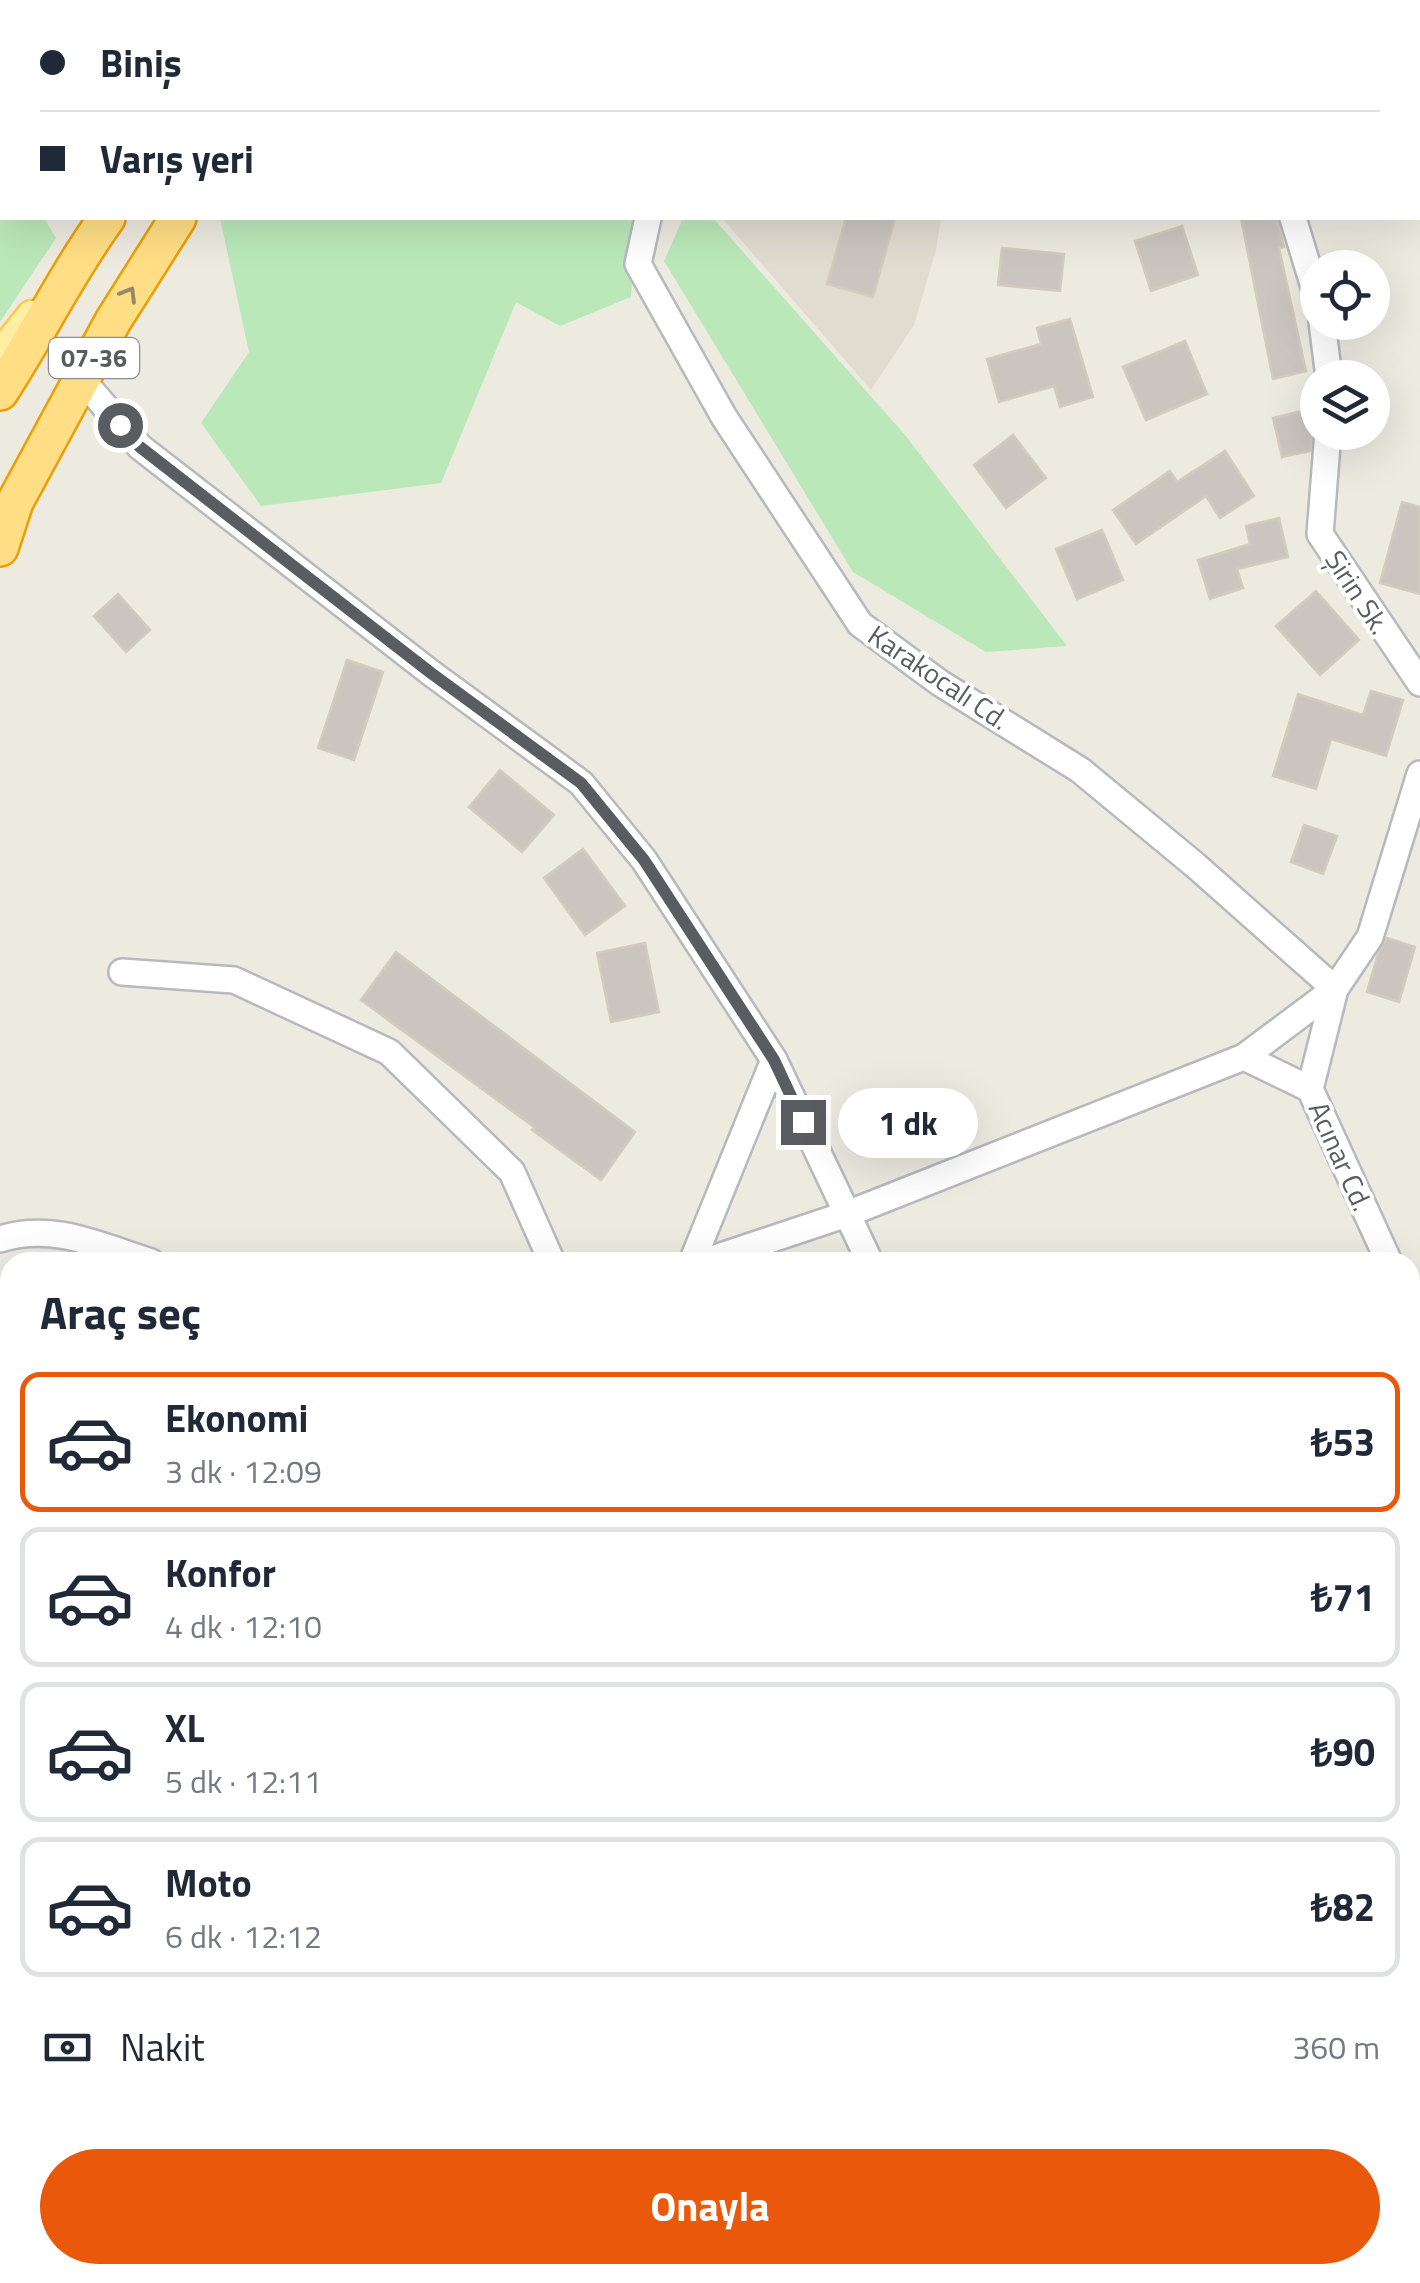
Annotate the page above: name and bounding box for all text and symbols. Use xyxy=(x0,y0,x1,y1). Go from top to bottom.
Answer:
text: Biniş xyxy=(100,34,182,92)
text: Varış yeri xyxy=(100,130,254,188)
map controls xyxy=(1300,250,1390,450)
button: locate xyxy=(1300,250,1390,340)
one-way arrow xyxy=(117,286,136,304)
road number: 07-36 xyxy=(49,338,139,378)
button: layers xyxy=(1300,360,1390,450)
route start xyxy=(98,403,143,448)
street label: Şirin Sk. xyxy=(1315,541,1401,643)
street label: Karakocalı Cd. xyxy=(860,614,1018,740)
callout: 1 dk xyxy=(838,1087,978,1157)
street label: Acınar Cd. xyxy=(1298,1094,1384,1218)
text: 1 dk xyxy=(878,1099,938,1147)
route end xyxy=(781,1100,826,1145)
text: Araç seç xyxy=(40,1278,201,1346)
text: Ekonomi xyxy=(165,1389,308,1447)
icon: car xyxy=(45,1397,135,1487)
text: ₺53 xyxy=(1311,1413,1375,1471)
text: 3 dk · 12:09 xyxy=(165,1447,322,1495)
text: Konfor xyxy=(165,1544,276,1602)
icon: car xyxy=(45,1552,135,1642)
text: ₺71 xyxy=(1311,1568,1375,1626)
text: 4 dk · 12:10 xyxy=(165,1602,322,1650)
text: XL xyxy=(165,1699,205,1757)
icon: car xyxy=(45,1707,135,1797)
text: ₺90 xyxy=(1311,1723,1375,1781)
text: 5 dk · 12:11 xyxy=(165,1757,322,1805)
text: Moto xyxy=(165,1854,252,1912)
icon: car xyxy=(45,1862,135,1952)
text: ₺82 xyxy=(1311,1878,1375,1936)
text: 6 dk · 12:12 xyxy=(165,1912,322,1960)
text: Nakit xyxy=(120,2018,205,2076)
icon: cash xyxy=(40,2020,95,2075)
text: 360 m xyxy=(1292,2023,1380,2071)
button: Onayla xyxy=(40,2149,1380,2264)

